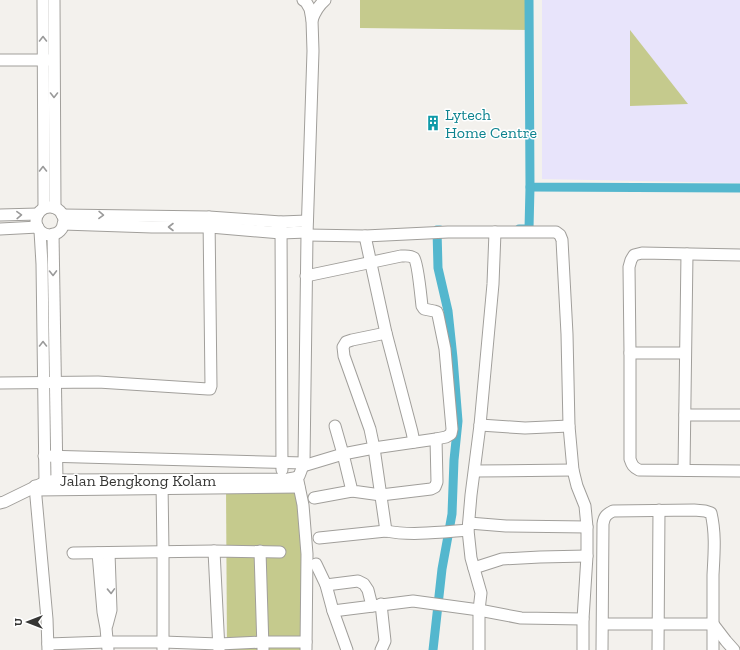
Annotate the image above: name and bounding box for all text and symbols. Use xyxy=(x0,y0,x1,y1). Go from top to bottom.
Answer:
one-way arrow xyxy=(39,36,47,42)
one-way arrow xyxy=(50,92,58,98)
place label: Lytech Home Centre xyxy=(445,105,537,142)
building icon: Lytech Home Centre xyxy=(424,114,442,132)
one-way arrow xyxy=(39,166,47,172)
one-way arrow xyxy=(16,210,22,219)
one-way arrow xyxy=(98,211,104,220)
one-way arrow xyxy=(168,223,174,231)
one-way arrow xyxy=(49,270,57,276)
one-way arrow xyxy=(39,341,47,347)
street label: Jalan Bengkong Kolam xyxy=(60,471,216,490)
one-way arrow xyxy=(107,588,115,594)
north arrow xyxy=(8,602,48,642)
text: U xyxy=(12,618,25,626)

